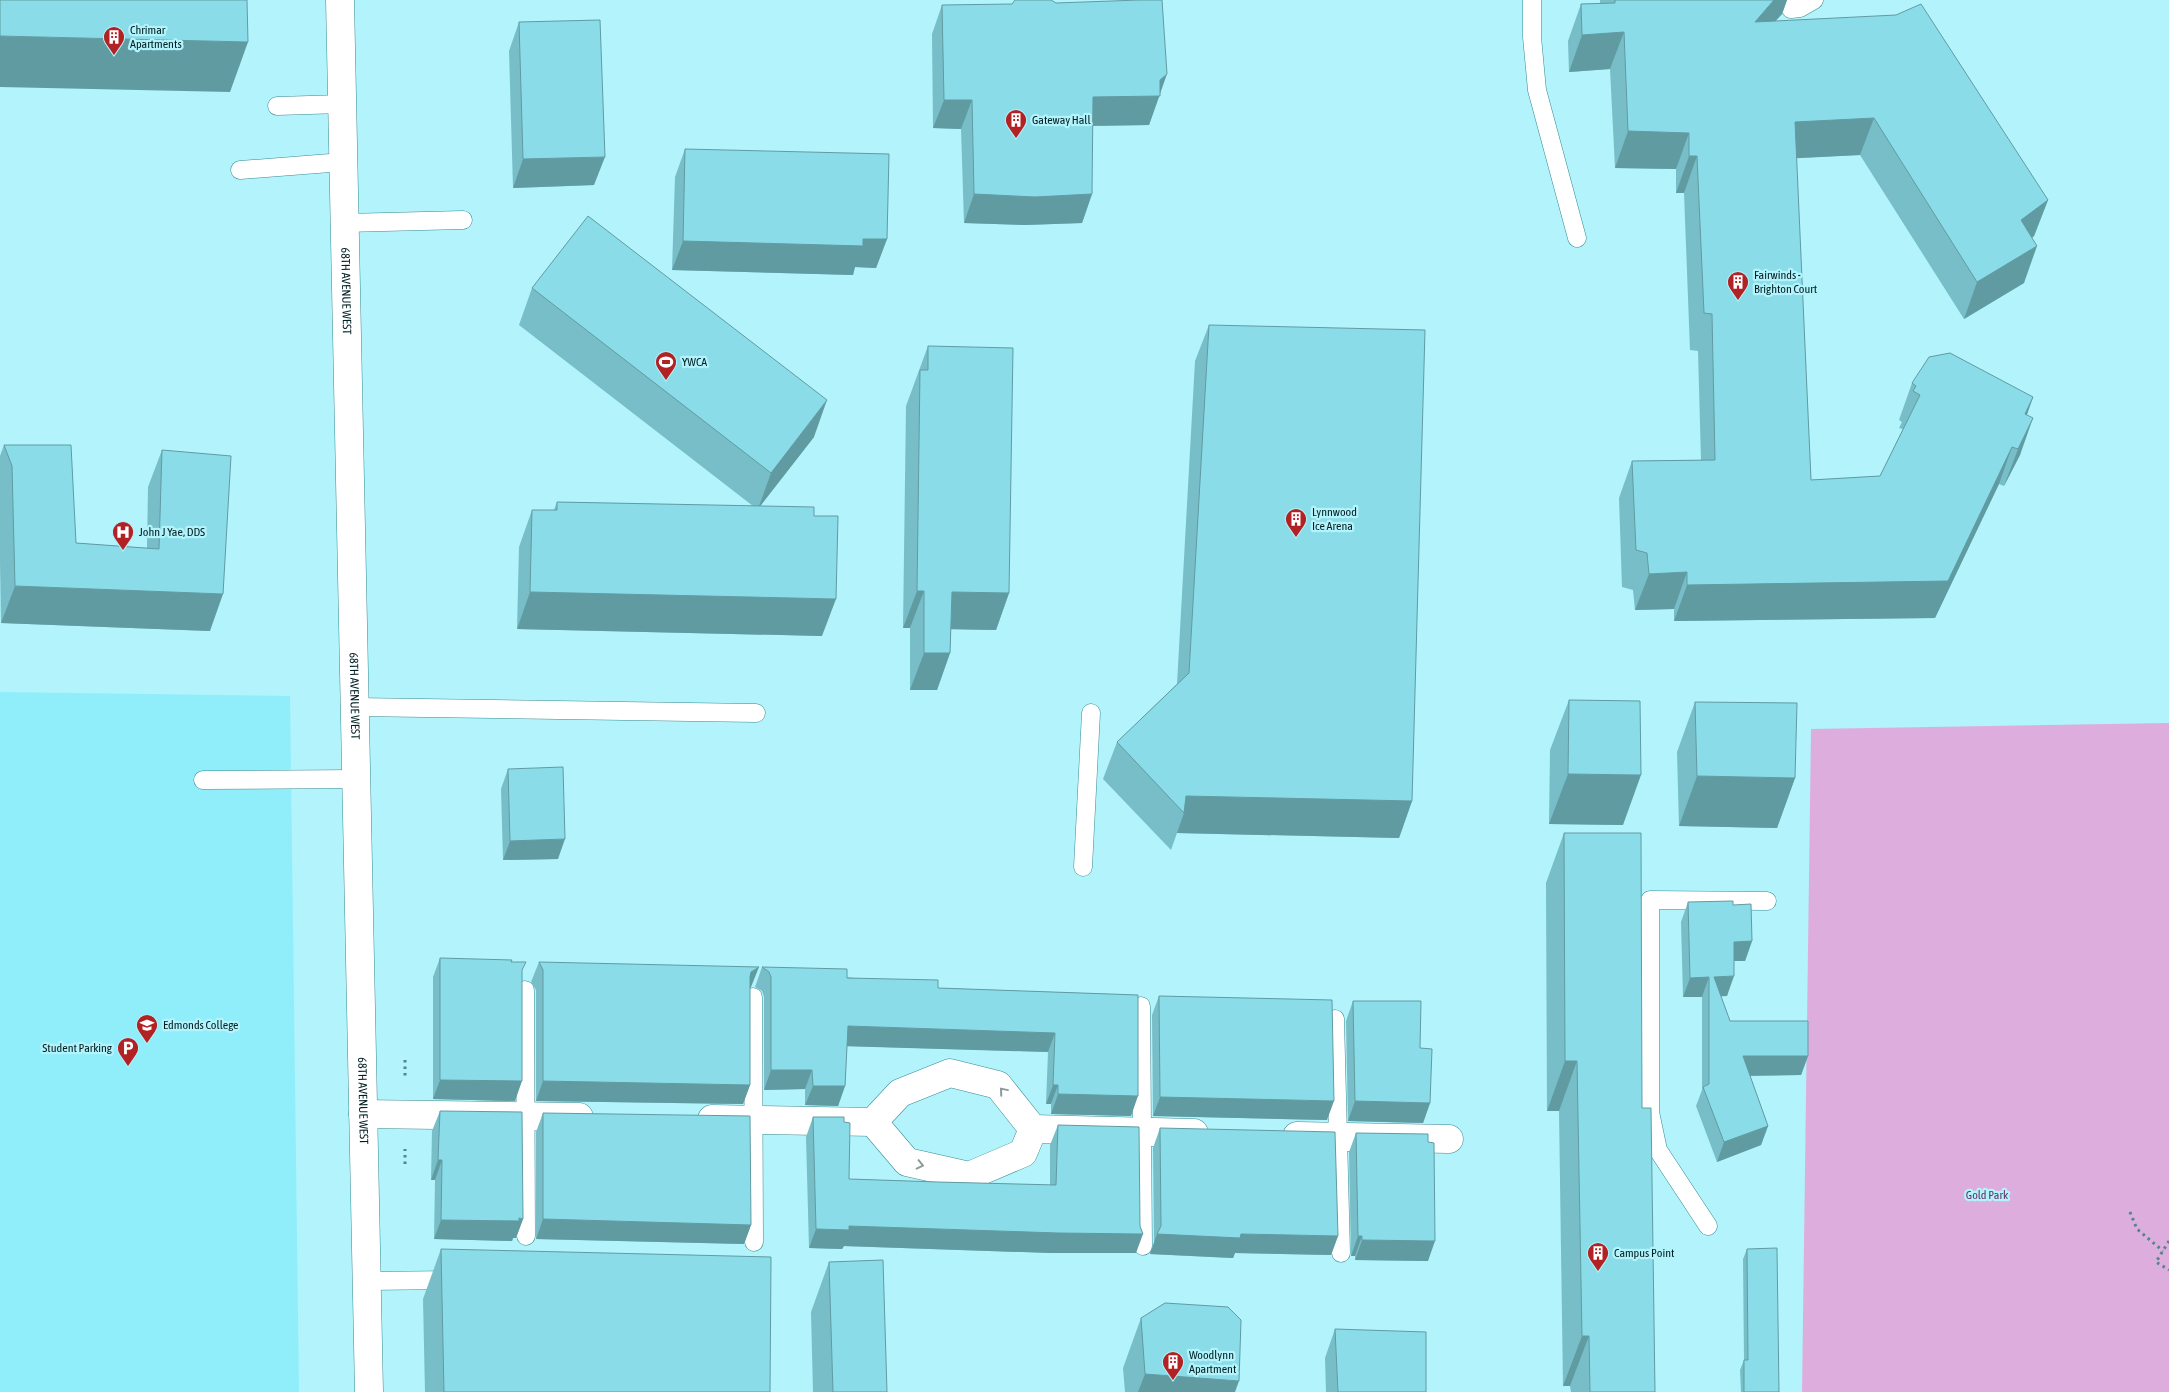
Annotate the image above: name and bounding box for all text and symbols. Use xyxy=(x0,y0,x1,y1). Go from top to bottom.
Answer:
place label: Chrimar Apartments xyxy=(130,23,182,51)
building icon: Chrimar Apartments xyxy=(102,25,126,56)
building icon: Gateway Hall xyxy=(1004,108,1028,139)
place label: Gateway Hall xyxy=(1032,113,1092,127)
street label: 68TH AVENUE WEST xyxy=(338,247,354,335)
place label: Fairwinds - Brighton Court xyxy=(1754,268,1818,296)
building icon: Fairwinds - Brighton Court xyxy=(1726,270,1750,301)
sports icon: YWCA xyxy=(654,350,678,381)
place label: YWCA xyxy=(682,355,707,369)
place label: Lynnwood Ice Arena xyxy=(1312,505,1357,533)
building icon: Lynnwood Ice Arena xyxy=(1284,507,1308,538)
hospital icon: John J Yae, DDS xyxy=(111,520,135,551)
place label: John J Yae, DDS xyxy=(139,525,205,539)
street label: 68TH AVENUE WEST xyxy=(347,652,362,740)
school or university icon: Edmonds College xyxy=(135,1013,159,1044)
place label: Edmonds College xyxy=(163,1018,239,1032)
parking icon: Student Parking xyxy=(116,1036,140,1067)
place label: Student Parking xyxy=(42,1041,113,1055)
street label: 68TH AVENUE WEST xyxy=(355,1057,371,1145)
one-way arrow xyxy=(1000,1088,1009,1097)
one-way arrow xyxy=(915,1159,924,1170)
park label: Gold Park xyxy=(1966,1188,2009,1202)
building icon: Campus Point xyxy=(1586,1241,1610,1272)
place label: Campus Point xyxy=(1614,1246,1675,1260)
place label: Woodlynn Apartment xyxy=(1189,1348,1237,1376)
building icon: Woodlynn Apartment xyxy=(1161,1350,1185,1381)

